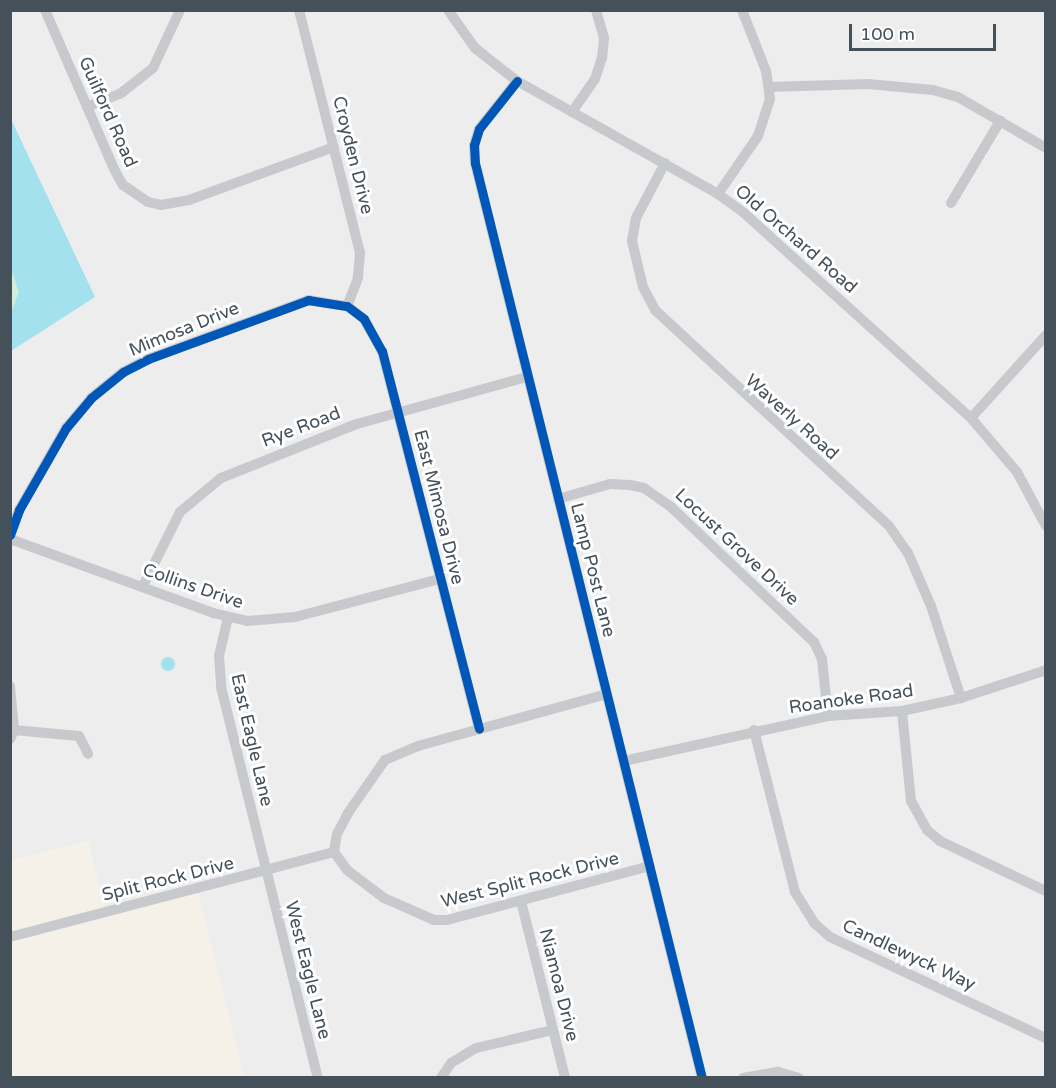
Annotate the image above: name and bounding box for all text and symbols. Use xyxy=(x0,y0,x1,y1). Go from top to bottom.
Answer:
scale bar xyxy=(852,12,999,50)
text: 100 m xyxy=(860,23,915,45)
street label: Guilford Road xyxy=(74,53,142,171)
street label: Croyden Drive xyxy=(328,94,378,216)
street label: Old Orchard Road xyxy=(731,180,861,298)
street label: Mimosa Drive xyxy=(126,297,242,361)
street label: Waverly Road xyxy=(741,369,843,465)
street label: Rye Road xyxy=(259,402,343,452)
street label: East Mimosa Drive xyxy=(409,427,469,587)
street label: Locust Grove Drive xyxy=(671,484,803,610)
street label: Lamp Post Lane xyxy=(566,501,620,639)
street label: Collins Drive xyxy=(140,559,246,613)
street label: East Eagle Lane xyxy=(226,672,278,808)
street label: Roanoke Road xyxy=(787,680,915,718)
street label: West Split Rock Drive xyxy=(439,847,621,913)
street label: Split Rock Drive xyxy=(100,852,236,906)
street label: West Eagle Lane xyxy=(280,899,336,1041)
street label: Candlewyck Way xyxy=(839,915,979,995)
street label: Niamoa Drive xyxy=(535,926,583,1044)

